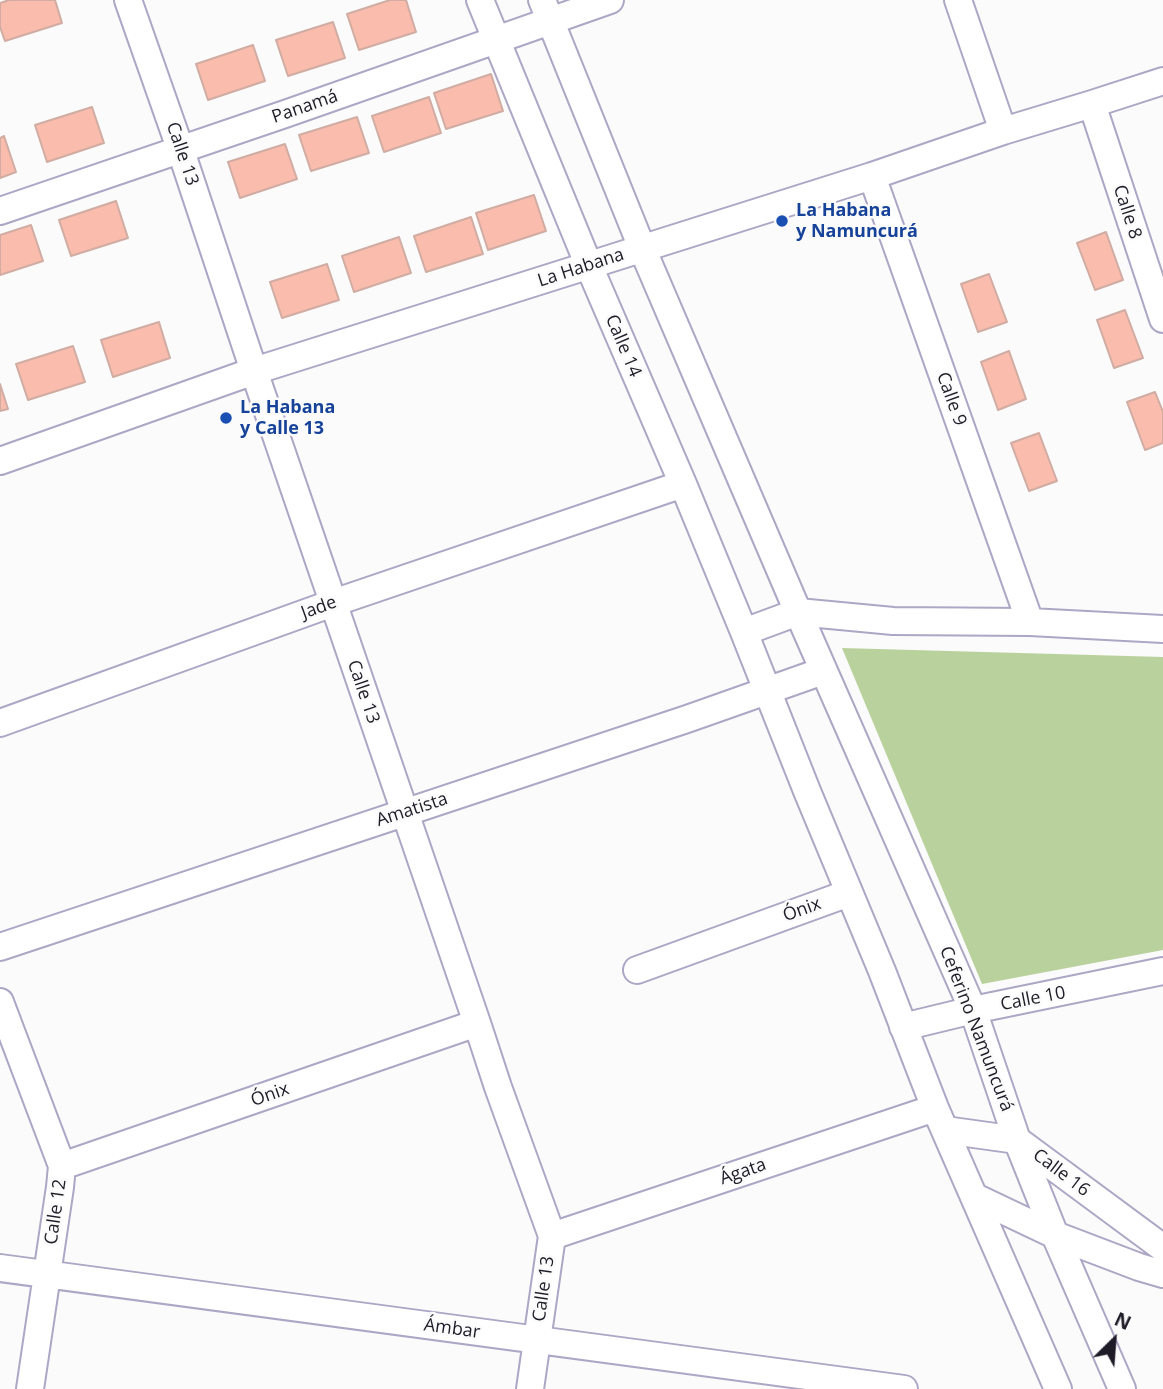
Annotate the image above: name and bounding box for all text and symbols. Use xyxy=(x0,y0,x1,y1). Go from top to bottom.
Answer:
street label: Panamá xyxy=(269,86,341,128)
street label: Calle 13 xyxy=(161,119,203,189)
street label: Calle 8 xyxy=(1108,182,1146,242)
place label: La Habana y Namuncurá xyxy=(796,200,918,242)
marker: La Habana y Namuncurá xyxy=(774,213,790,229)
street label: La Habana xyxy=(535,244,627,292)
street label: Calle 14 xyxy=(600,311,646,381)
street label: Calle 9 xyxy=(931,369,971,429)
place label: La Habana y Calle 13 xyxy=(240,397,335,440)
marker: La Habana y Calle 13 xyxy=(218,410,234,426)
street label: Jade xyxy=(298,592,340,624)
street label: Calle 13 xyxy=(342,657,384,727)
street label: Amatista xyxy=(373,788,451,832)
street label: Ónix xyxy=(780,893,824,927)
street label: Ceferino Namuncurá xyxy=(934,943,1018,1115)
street label: Calle 10 xyxy=(999,982,1067,1016)
street label: Ónix xyxy=(248,1078,292,1112)
street label: Calle 16 xyxy=(1028,1145,1094,1201)
street label: Ágata xyxy=(717,1154,769,1190)
street label: Calle 12 xyxy=(41,1178,71,1246)
street label: Calle 13 xyxy=(529,1255,559,1323)
north arrow xyxy=(1079,1305,1149,1375)
text: N xyxy=(1110,1306,1135,1336)
street label: Ámbar xyxy=(423,1314,481,1344)

